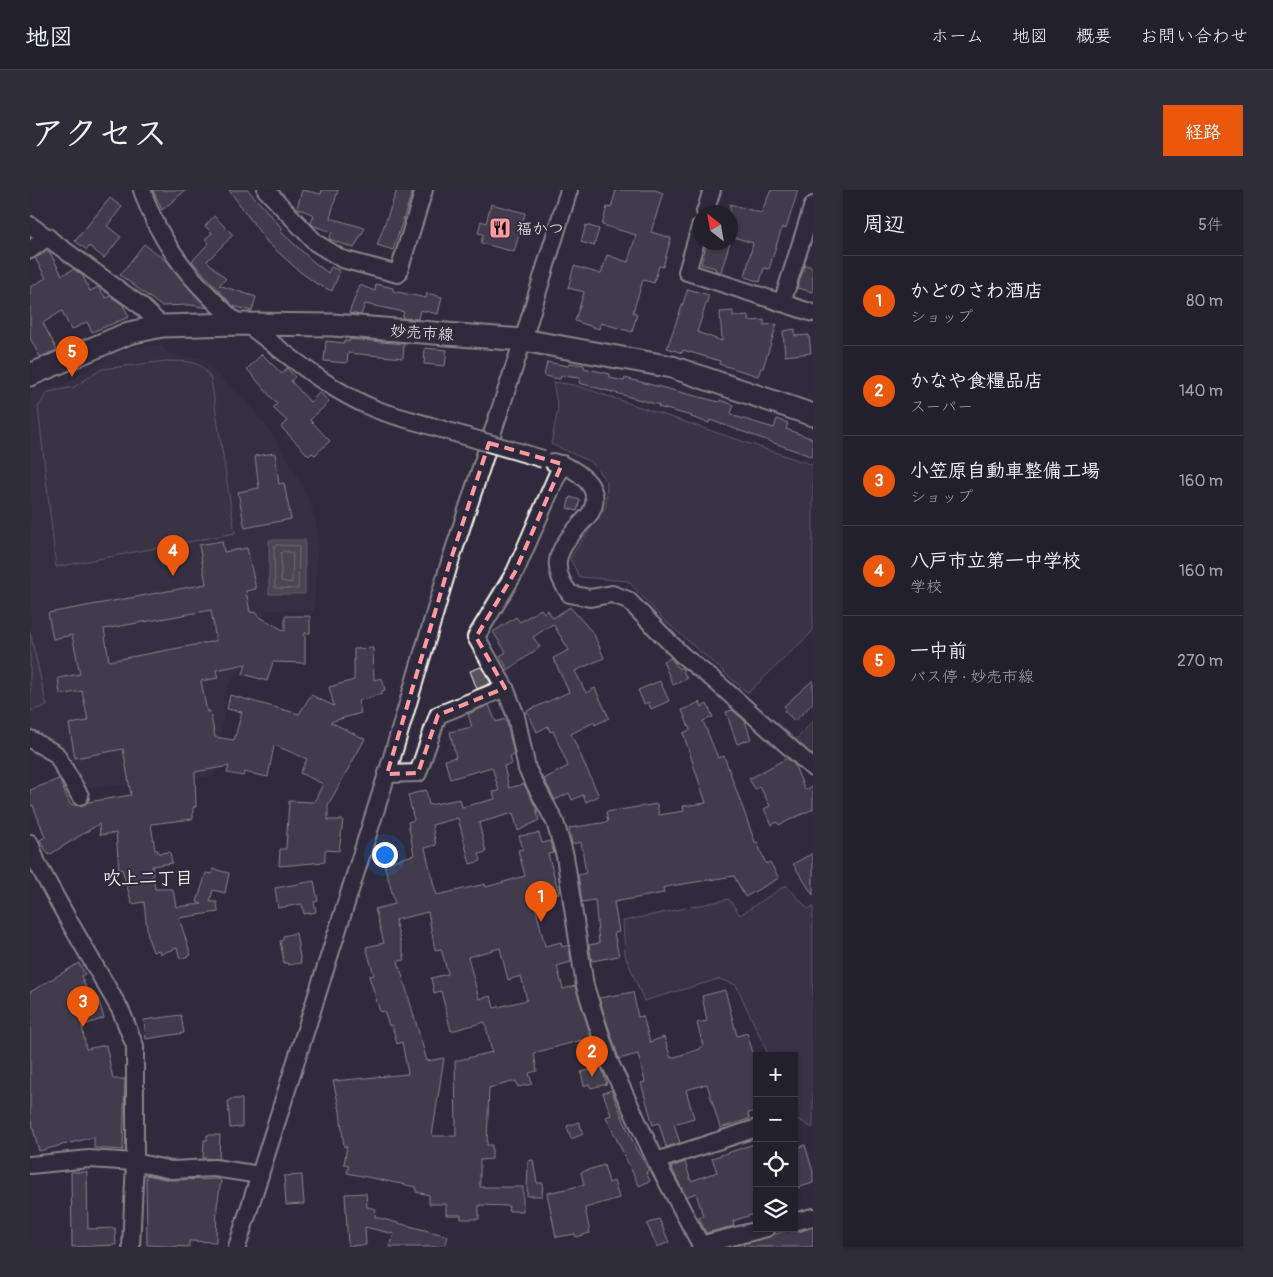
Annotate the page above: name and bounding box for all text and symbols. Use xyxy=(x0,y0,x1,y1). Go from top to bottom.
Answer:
text: 地図 xyxy=(25,23,73,52)
text: ホーム xyxy=(931,25,984,48)
text: 地図 xyxy=(1012,25,1048,48)
text: 概要 xyxy=(1076,25,1112,48)
text: お問い合わせ xyxy=(1140,25,1248,48)
button: 経路 xyxy=(1163,105,1243,156)
text: アクセス xyxy=(30,112,168,156)
north arrow xyxy=(693,205,738,250)
text: 周辺 xyxy=(863,211,905,238)
text: 5件 xyxy=(1198,215,1223,235)
restaurant icon: 福かつ xyxy=(488,216,512,240)
place label: 福かつ xyxy=(516,219,564,239)
text: かどのさわ酒店 xyxy=(910,279,1043,303)
text: 1 xyxy=(876,291,882,311)
text: 80 m xyxy=(1186,291,1223,311)
text: ショップ xyxy=(910,307,973,327)
street label: 妙売市線 xyxy=(389,321,455,345)
pin: 5 xyxy=(56,336,88,377)
text: かなや食糧品店 xyxy=(910,369,1043,393)
text: 2 xyxy=(875,381,883,401)
text: 140 m xyxy=(1179,381,1223,401)
text: スーパー xyxy=(910,397,973,417)
text: 小笠原自動車整備工場 xyxy=(910,459,1100,483)
text: 3 xyxy=(875,471,883,491)
text: 160 m xyxy=(1179,471,1223,491)
text: ショップ xyxy=(910,487,973,507)
pin: 4 xyxy=(157,535,189,576)
text: 八戸市立第一中学校 xyxy=(910,549,1081,573)
text: 4 xyxy=(874,561,884,581)
text: 160 m xyxy=(1179,561,1223,581)
text: 学校 xyxy=(910,577,942,597)
text: 一中前 xyxy=(910,639,967,663)
text: 5 xyxy=(875,651,883,671)
text: 270 m xyxy=(1177,651,1223,671)
text: バス停 · 妙売市線 xyxy=(910,667,1034,687)
your location xyxy=(372,842,398,868)
district label: 吹上二丁目 xyxy=(103,867,193,890)
pin: 1 xyxy=(525,881,557,922)
pin: 3 xyxy=(67,986,99,1027)
pin: 2 xyxy=(576,1036,608,1077)
map controls xyxy=(753,1052,798,1232)
button: + xyxy=(753,1052,798,1097)
button: − xyxy=(753,1097,798,1142)
button: locate xyxy=(753,1142,798,1187)
button: layers xyxy=(753,1187,798,1232)

